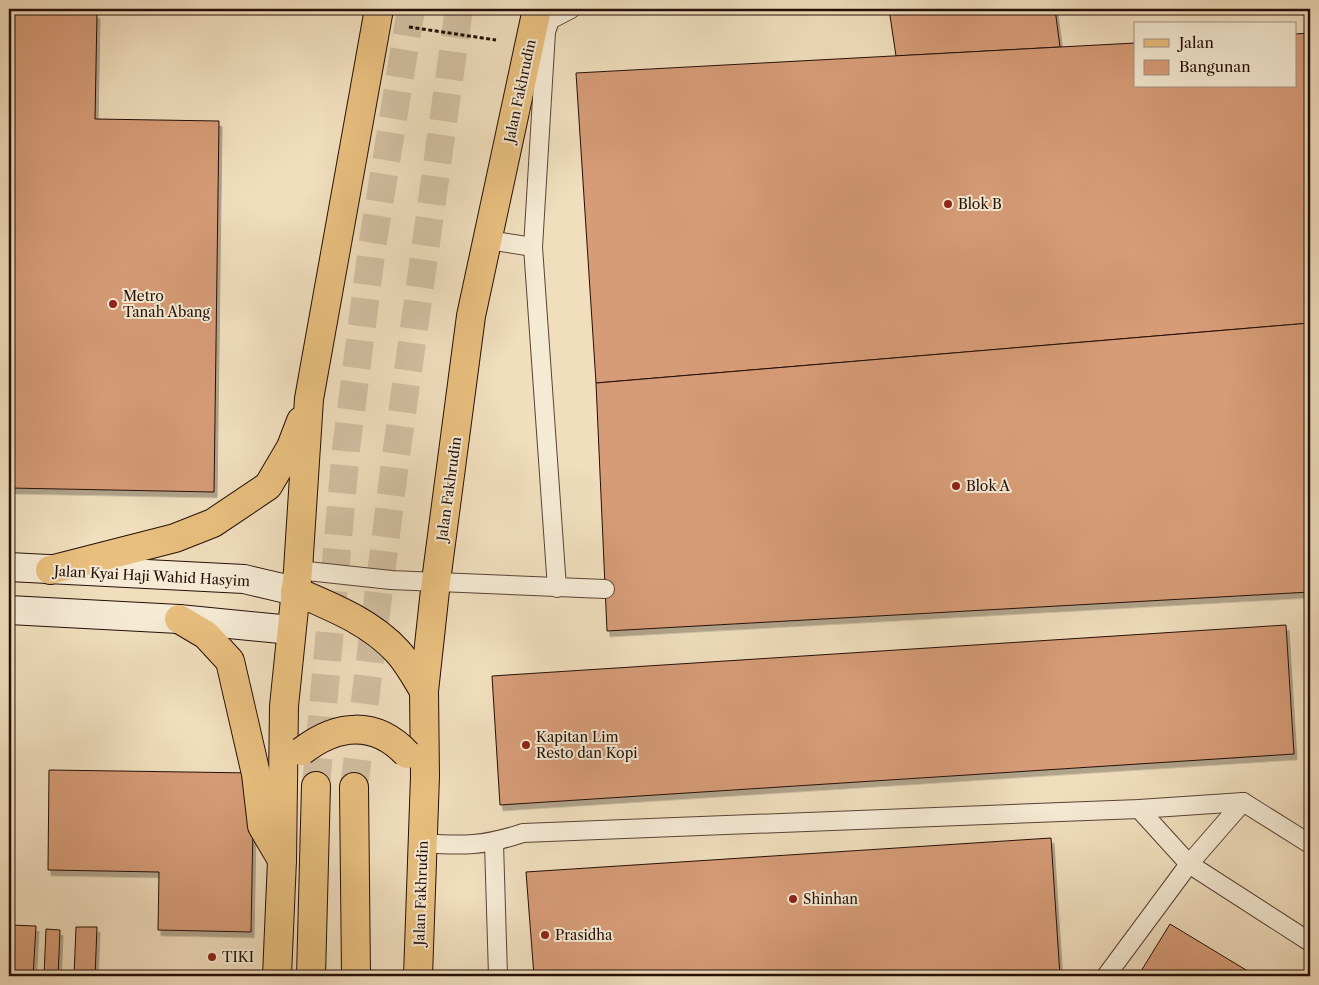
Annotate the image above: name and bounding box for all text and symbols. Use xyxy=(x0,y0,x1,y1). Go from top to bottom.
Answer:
legend xyxy=(1134,22,1296,88)
text: Jalan xyxy=(1177,33,1214,52)
street label: Jalan Fakhrudin xyxy=(500,38,540,146)
text: Bangunan xyxy=(1179,57,1251,76)
place label: Blok B xyxy=(958,195,1002,213)
marker: Blok B xyxy=(942,198,954,210)
place label: Metro Tanah Abang xyxy=(123,287,211,321)
marker: Metro Tanah Abang xyxy=(107,298,119,310)
street label: Jalan Fakhrudin xyxy=(432,435,465,544)
place label: Blok A xyxy=(966,477,1010,495)
marker: Blok A xyxy=(950,480,962,492)
street label: Jalan Kyai Haji Wahid Hasyim xyxy=(51,562,251,590)
place label: Kapitan Lim Resto dan Kopi xyxy=(536,728,638,762)
marker: Kapitan Lim Resto dan Kopi xyxy=(520,739,532,751)
street label: Jalan Fakhrudin xyxy=(410,840,432,948)
place label: Shinhan xyxy=(803,890,858,908)
marker: Shinhan xyxy=(787,893,799,905)
place label: Prasidha xyxy=(555,926,613,944)
marker: Prasidha xyxy=(539,929,551,941)
place label: TIKI xyxy=(222,948,254,966)
marker: TIKI xyxy=(206,951,218,963)

